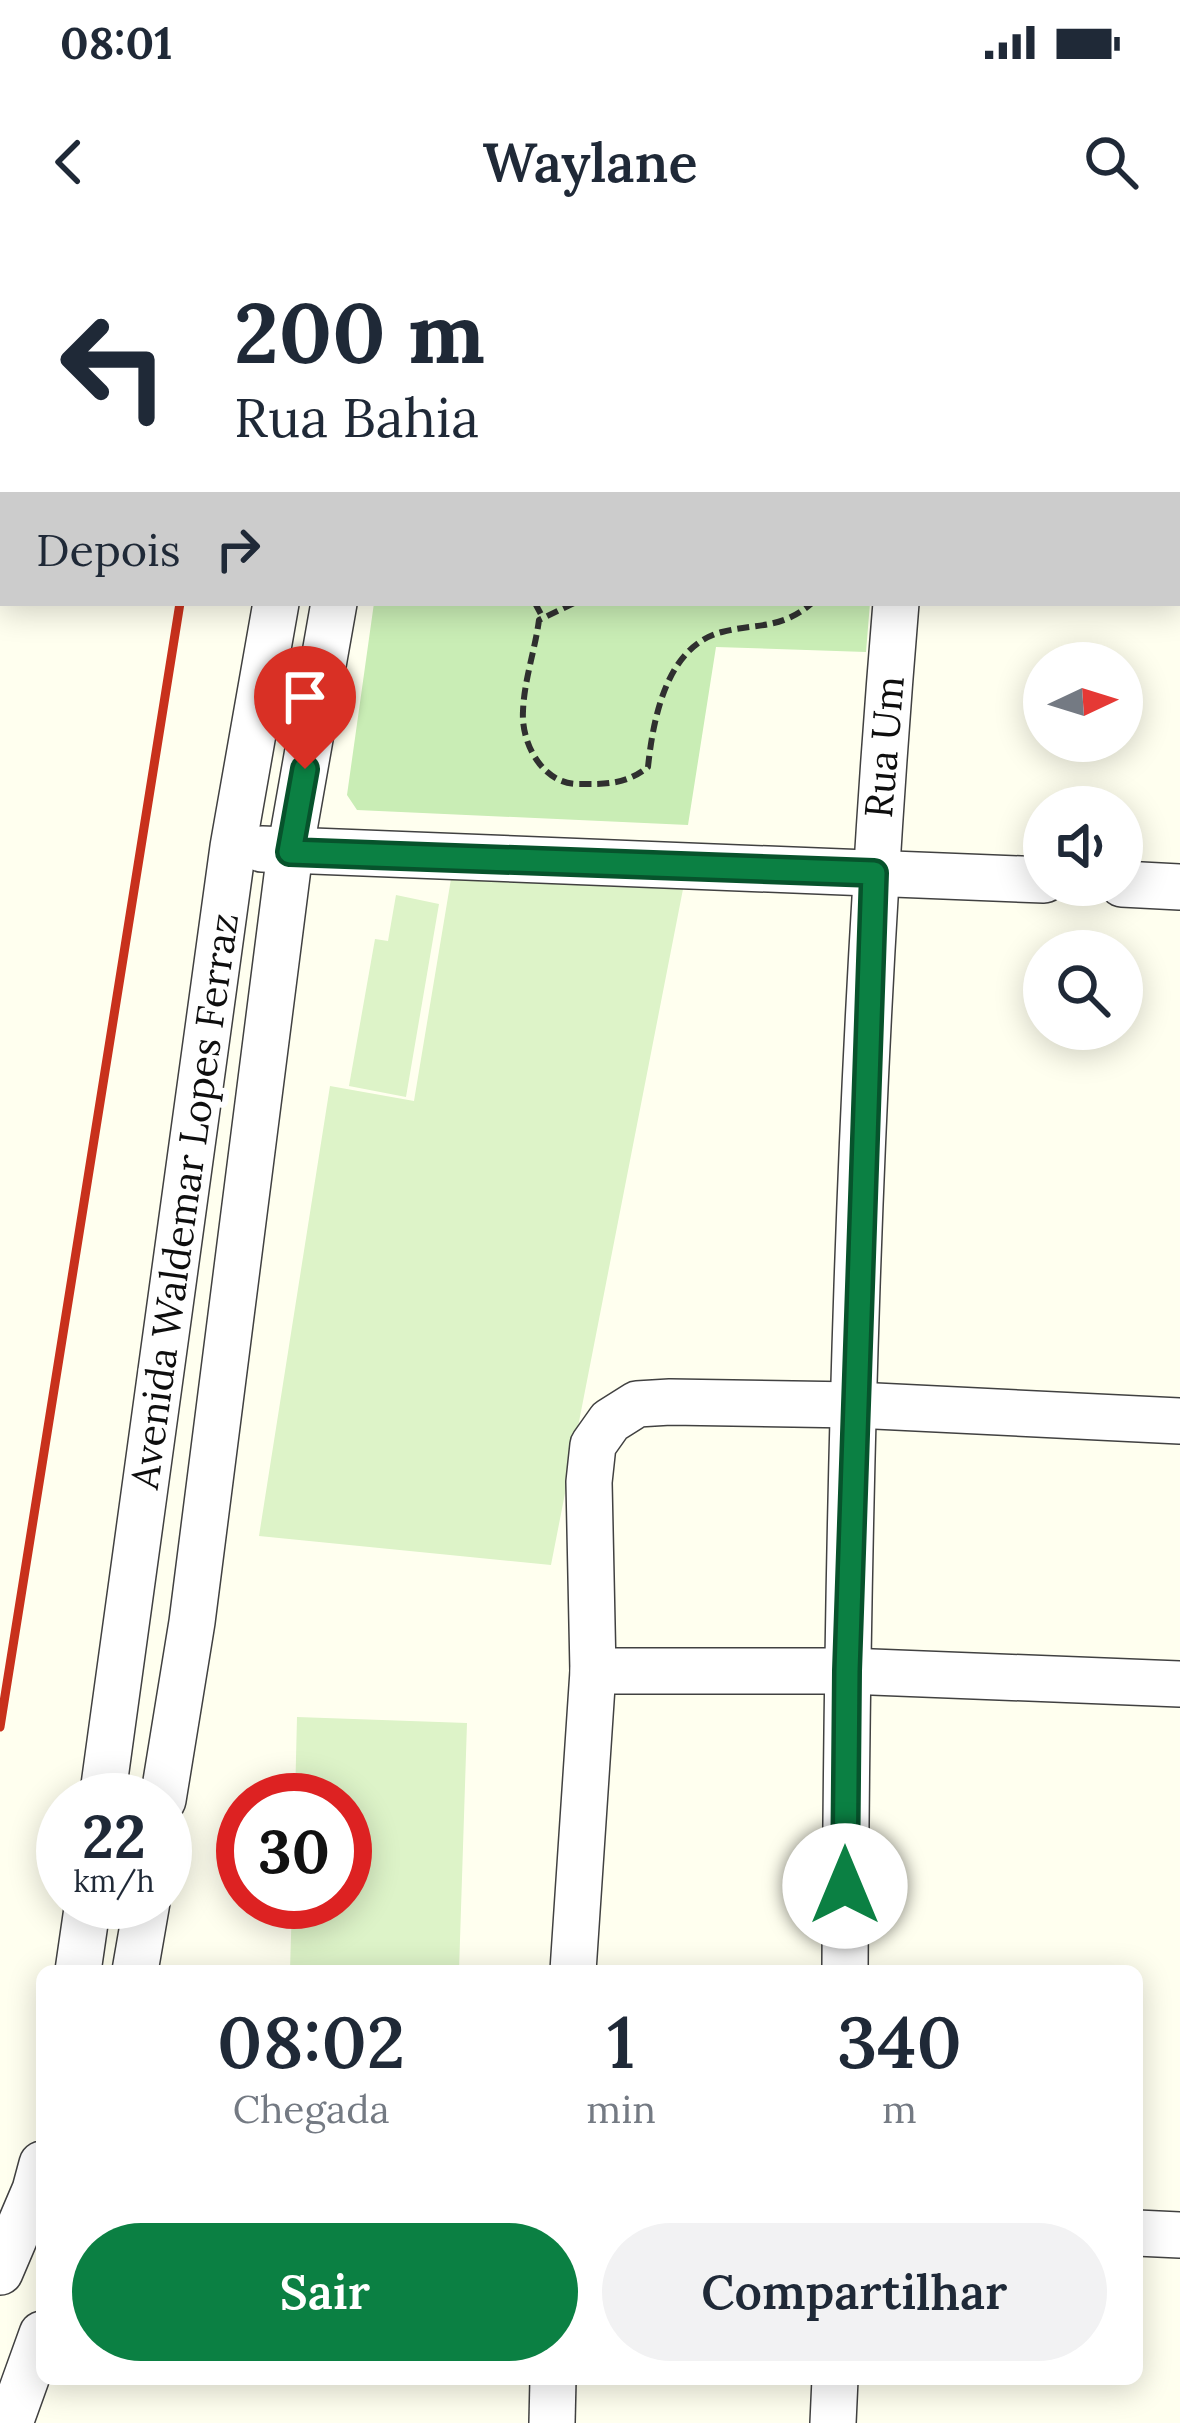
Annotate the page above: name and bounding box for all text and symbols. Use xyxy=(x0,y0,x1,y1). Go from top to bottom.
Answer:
text: 08:01 xyxy=(60,14,173,71)
text: Waylane xyxy=(483,128,698,197)
icon: back xyxy=(36,129,102,195)
icon: search xyxy=(1078,129,1144,195)
text: 200 m xyxy=(234,278,485,386)
icon: left xyxy=(36,288,192,444)
text: Rua Bahia xyxy=(234,383,479,452)
icon: right xyxy=(205,516,271,582)
text: Depois xyxy=(36,521,181,578)
north arrow xyxy=(1023,642,1143,762)
map controls xyxy=(1023,642,1143,1050)
pin xyxy=(254,646,356,769)
icon: arrive xyxy=(272,664,338,730)
street label: Rua Um xyxy=(853,674,915,820)
button: sound xyxy=(1023,786,1143,906)
street label: Avenida Waldemar Lopes Ferraz xyxy=(119,910,249,1493)
button: search xyxy=(1023,930,1143,1050)
speed limit sign: 30 xyxy=(216,1773,372,1929)
text: 22 xyxy=(82,1798,146,1874)
position arrow xyxy=(782,1823,908,1949)
text: km/h xyxy=(73,1862,155,1900)
text: 08:02 xyxy=(217,1996,405,2088)
text: 1 xyxy=(607,1996,635,2088)
text: 340 xyxy=(837,1996,962,2088)
text: Chegada xyxy=(233,2084,390,2134)
text: min xyxy=(586,2084,656,2134)
text: m xyxy=(882,2084,917,2134)
button: Sair xyxy=(72,2223,578,2361)
button: Compartilhar xyxy=(602,2223,1107,2361)

